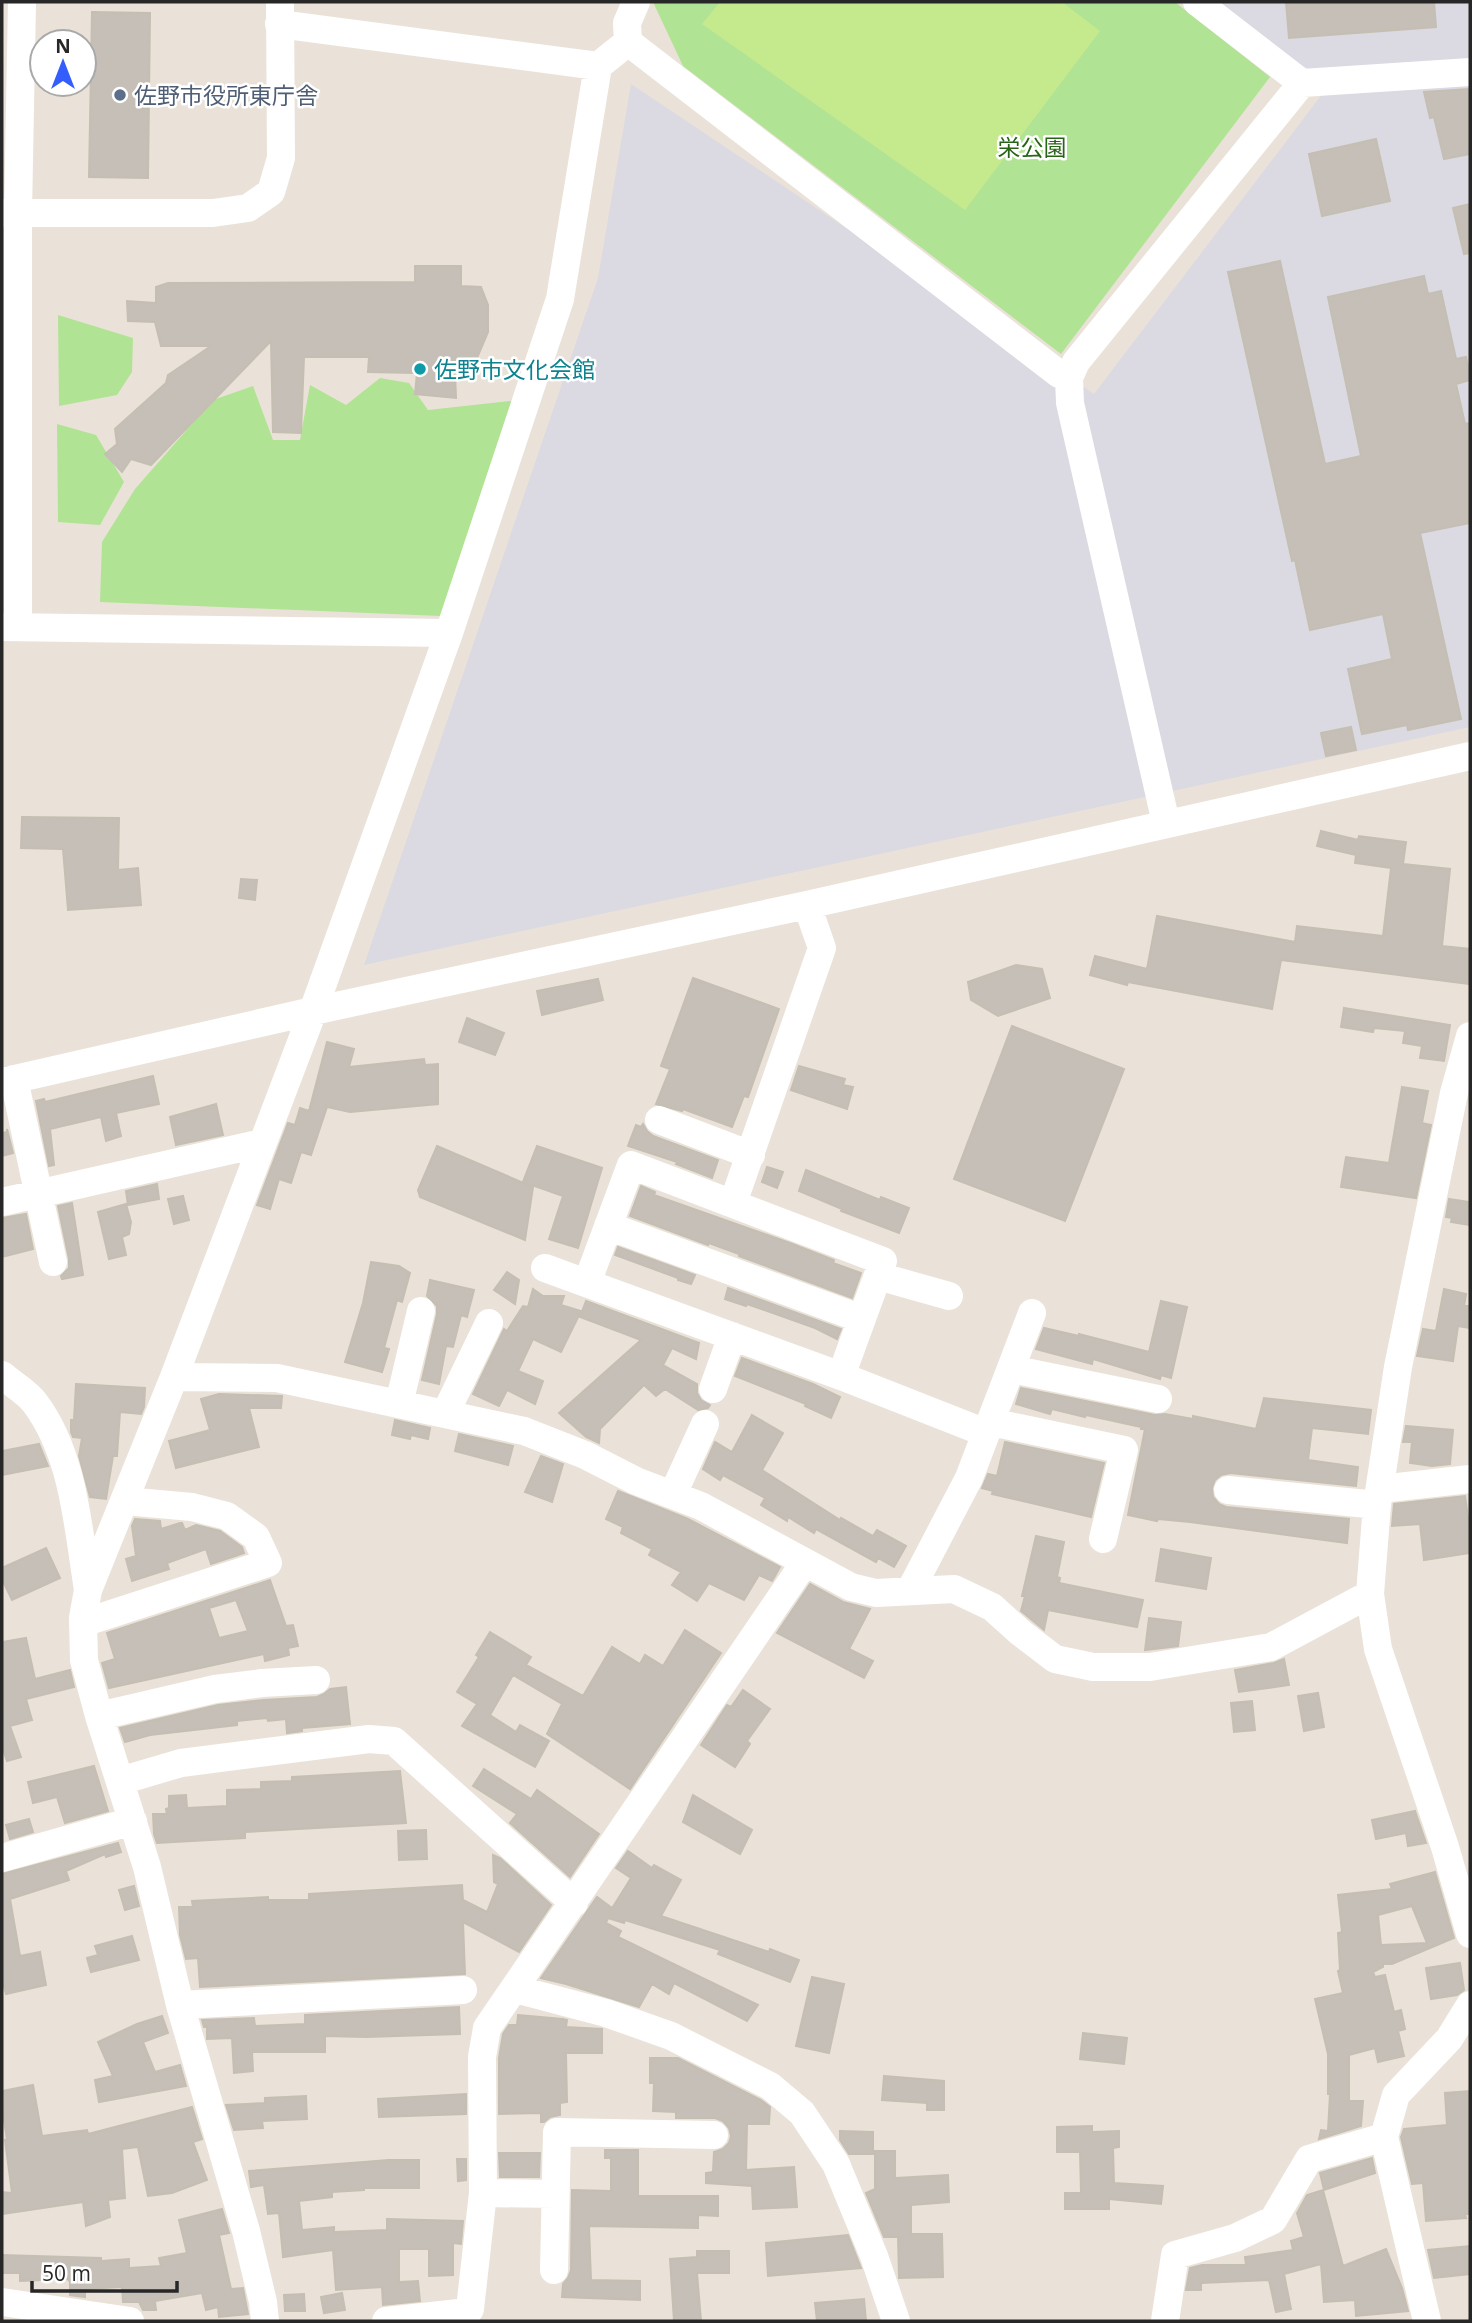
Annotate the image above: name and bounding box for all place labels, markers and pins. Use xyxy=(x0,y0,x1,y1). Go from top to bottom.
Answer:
place label: 佐野市役所東庁舎 xyxy=(134,79,318,111)
marker: 佐野市役所東庁舎 xyxy=(112,87,128,103)
place label: 佐野市文化会館 xyxy=(434,353,595,385)
marker: 佐野市文化会館 xyxy=(412,361,428,377)

